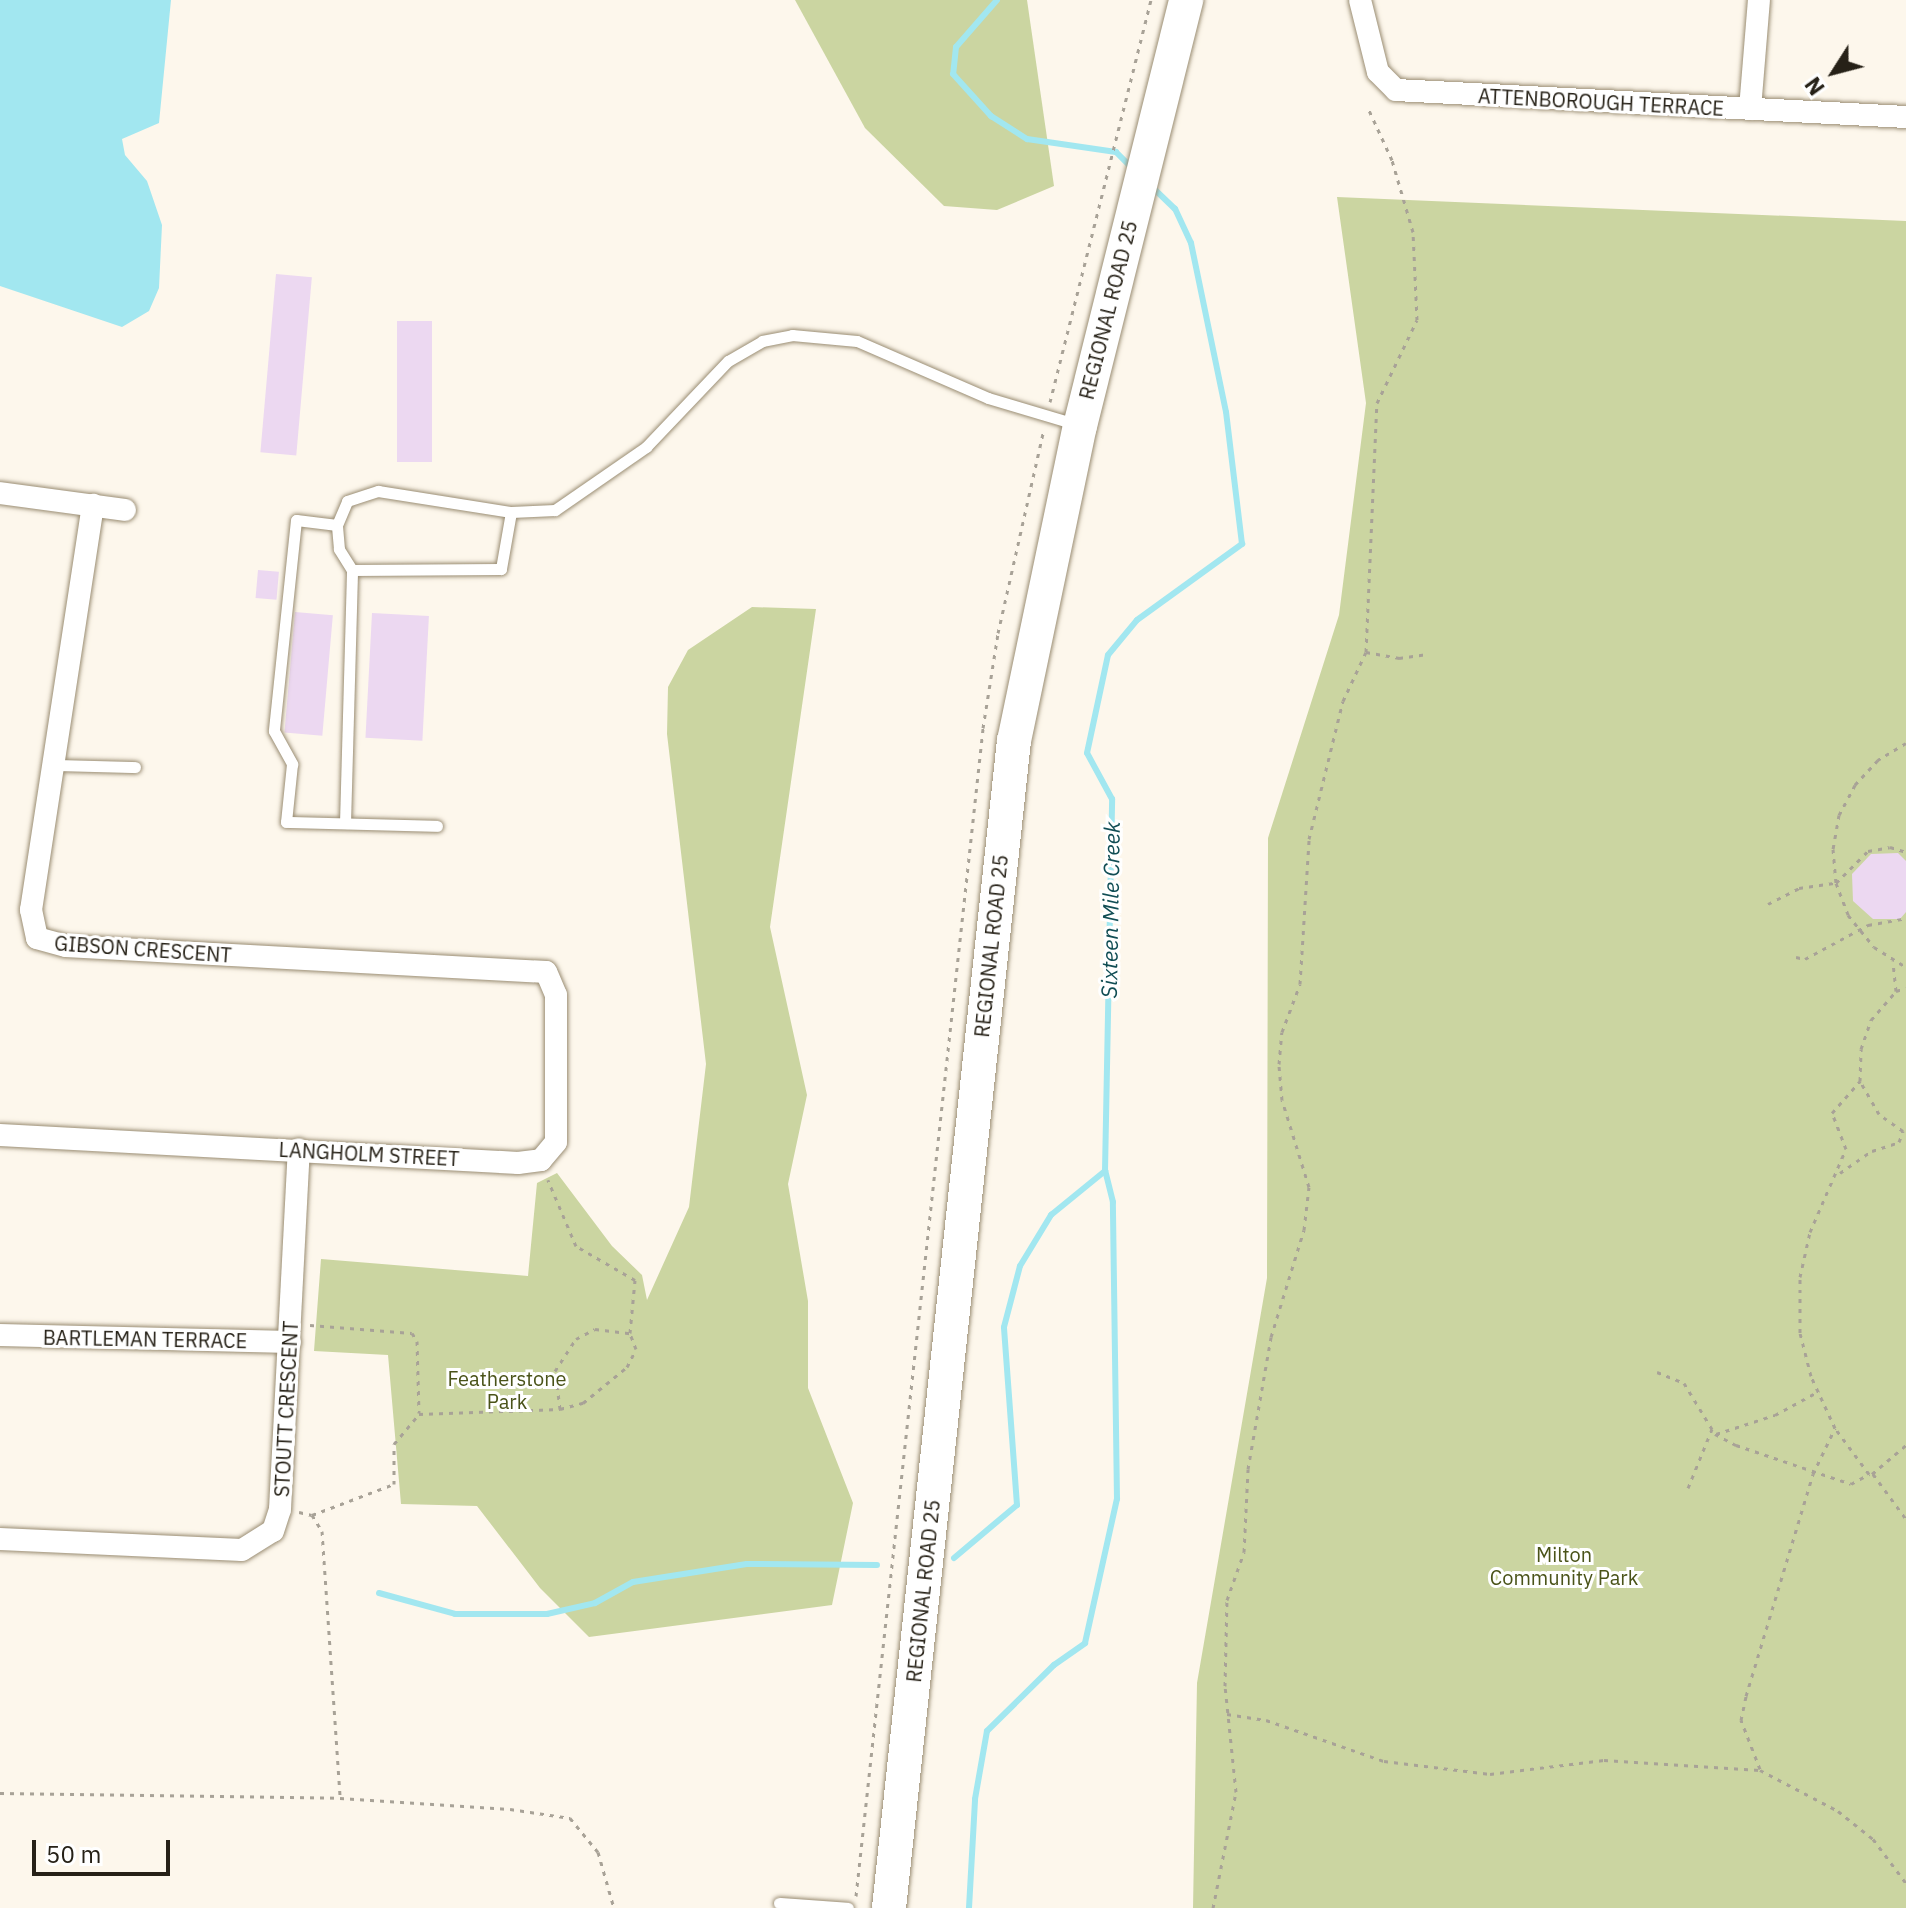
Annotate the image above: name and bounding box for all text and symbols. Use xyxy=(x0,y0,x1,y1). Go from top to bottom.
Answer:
north arrow xyxy=(1794,32,1874,112)
text: N xyxy=(1798,71,1831,101)
street label: ATTENBOROUGH TERRACE xyxy=(1477,84,1725,120)
street label: REGIONAL ROAD 25 xyxy=(1074,218,1142,402)
water label: Sixteen Mile Creek xyxy=(1095,821,1125,999)
street label: REGIONAL ROAD 25 xyxy=(969,853,1013,1039)
street label: GIBSON CRESCENT xyxy=(53,931,233,967)
street label: LANGHOLM STREET xyxy=(278,1137,460,1171)
street label: STOUTT CRESCENT xyxy=(269,1320,303,1498)
street label: BARTLEMAN TERRACE xyxy=(43,1325,247,1353)
park label: Featherstone Park xyxy=(447,1367,567,1414)
street label: REGIONAL ROAD 25 xyxy=(901,1498,945,1684)
park label: Milton Community Park xyxy=(1490,1543,1638,1590)
scale bar xyxy=(36,1824,174,1874)
text: 50 m xyxy=(46,1838,101,1870)

